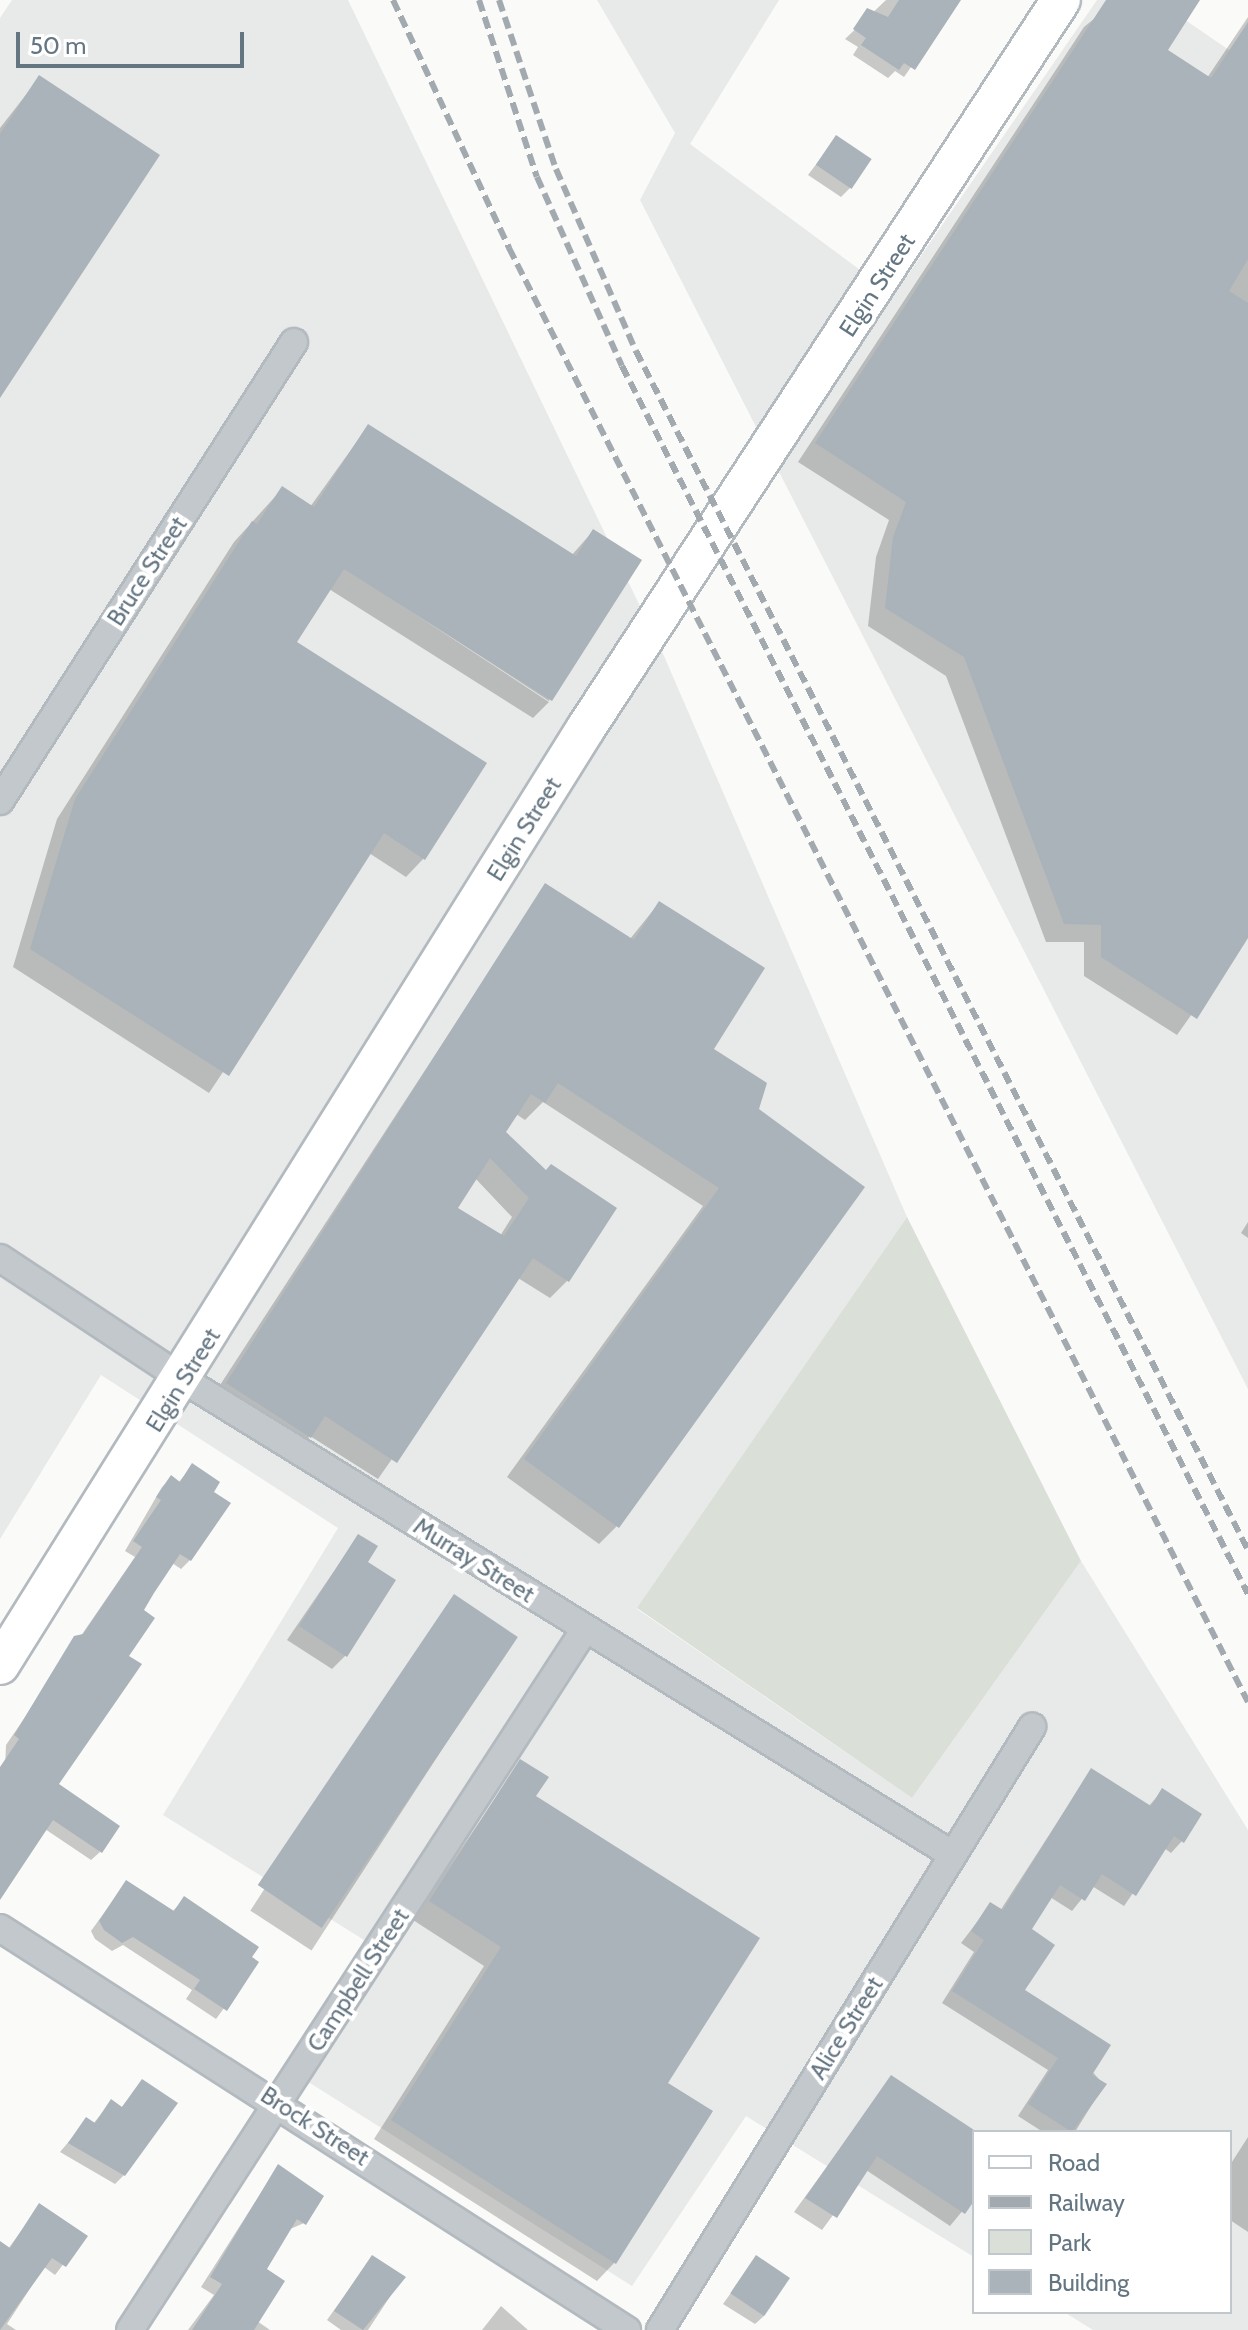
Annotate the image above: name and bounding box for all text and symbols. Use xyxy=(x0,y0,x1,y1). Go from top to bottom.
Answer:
scale bar xyxy=(20,16,248,66)
text: 50 m xyxy=(30,31,86,60)
street label: Elgin Street xyxy=(833,228,921,342)
street label: Bruce Street xyxy=(101,511,193,631)
street label: Elgin Street xyxy=(481,772,567,886)
street label: Elgin Street xyxy=(140,1323,226,1437)
street label: Murray Street xyxy=(408,1511,540,1609)
street label: Campbell Street xyxy=(301,1903,415,2057)
street label: Alice Street xyxy=(803,1971,889,2085)
street label: Brock Street xyxy=(255,2080,375,2172)
legend xyxy=(972,2130,1232,2314)
text: Road xyxy=(1048,2148,1100,2177)
text: Railway xyxy=(1048,2188,1125,2217)
text: Park xyxy=(1048,2228,1091,2257)
text: Building xyxy=(1048,2268,1129,2297)

